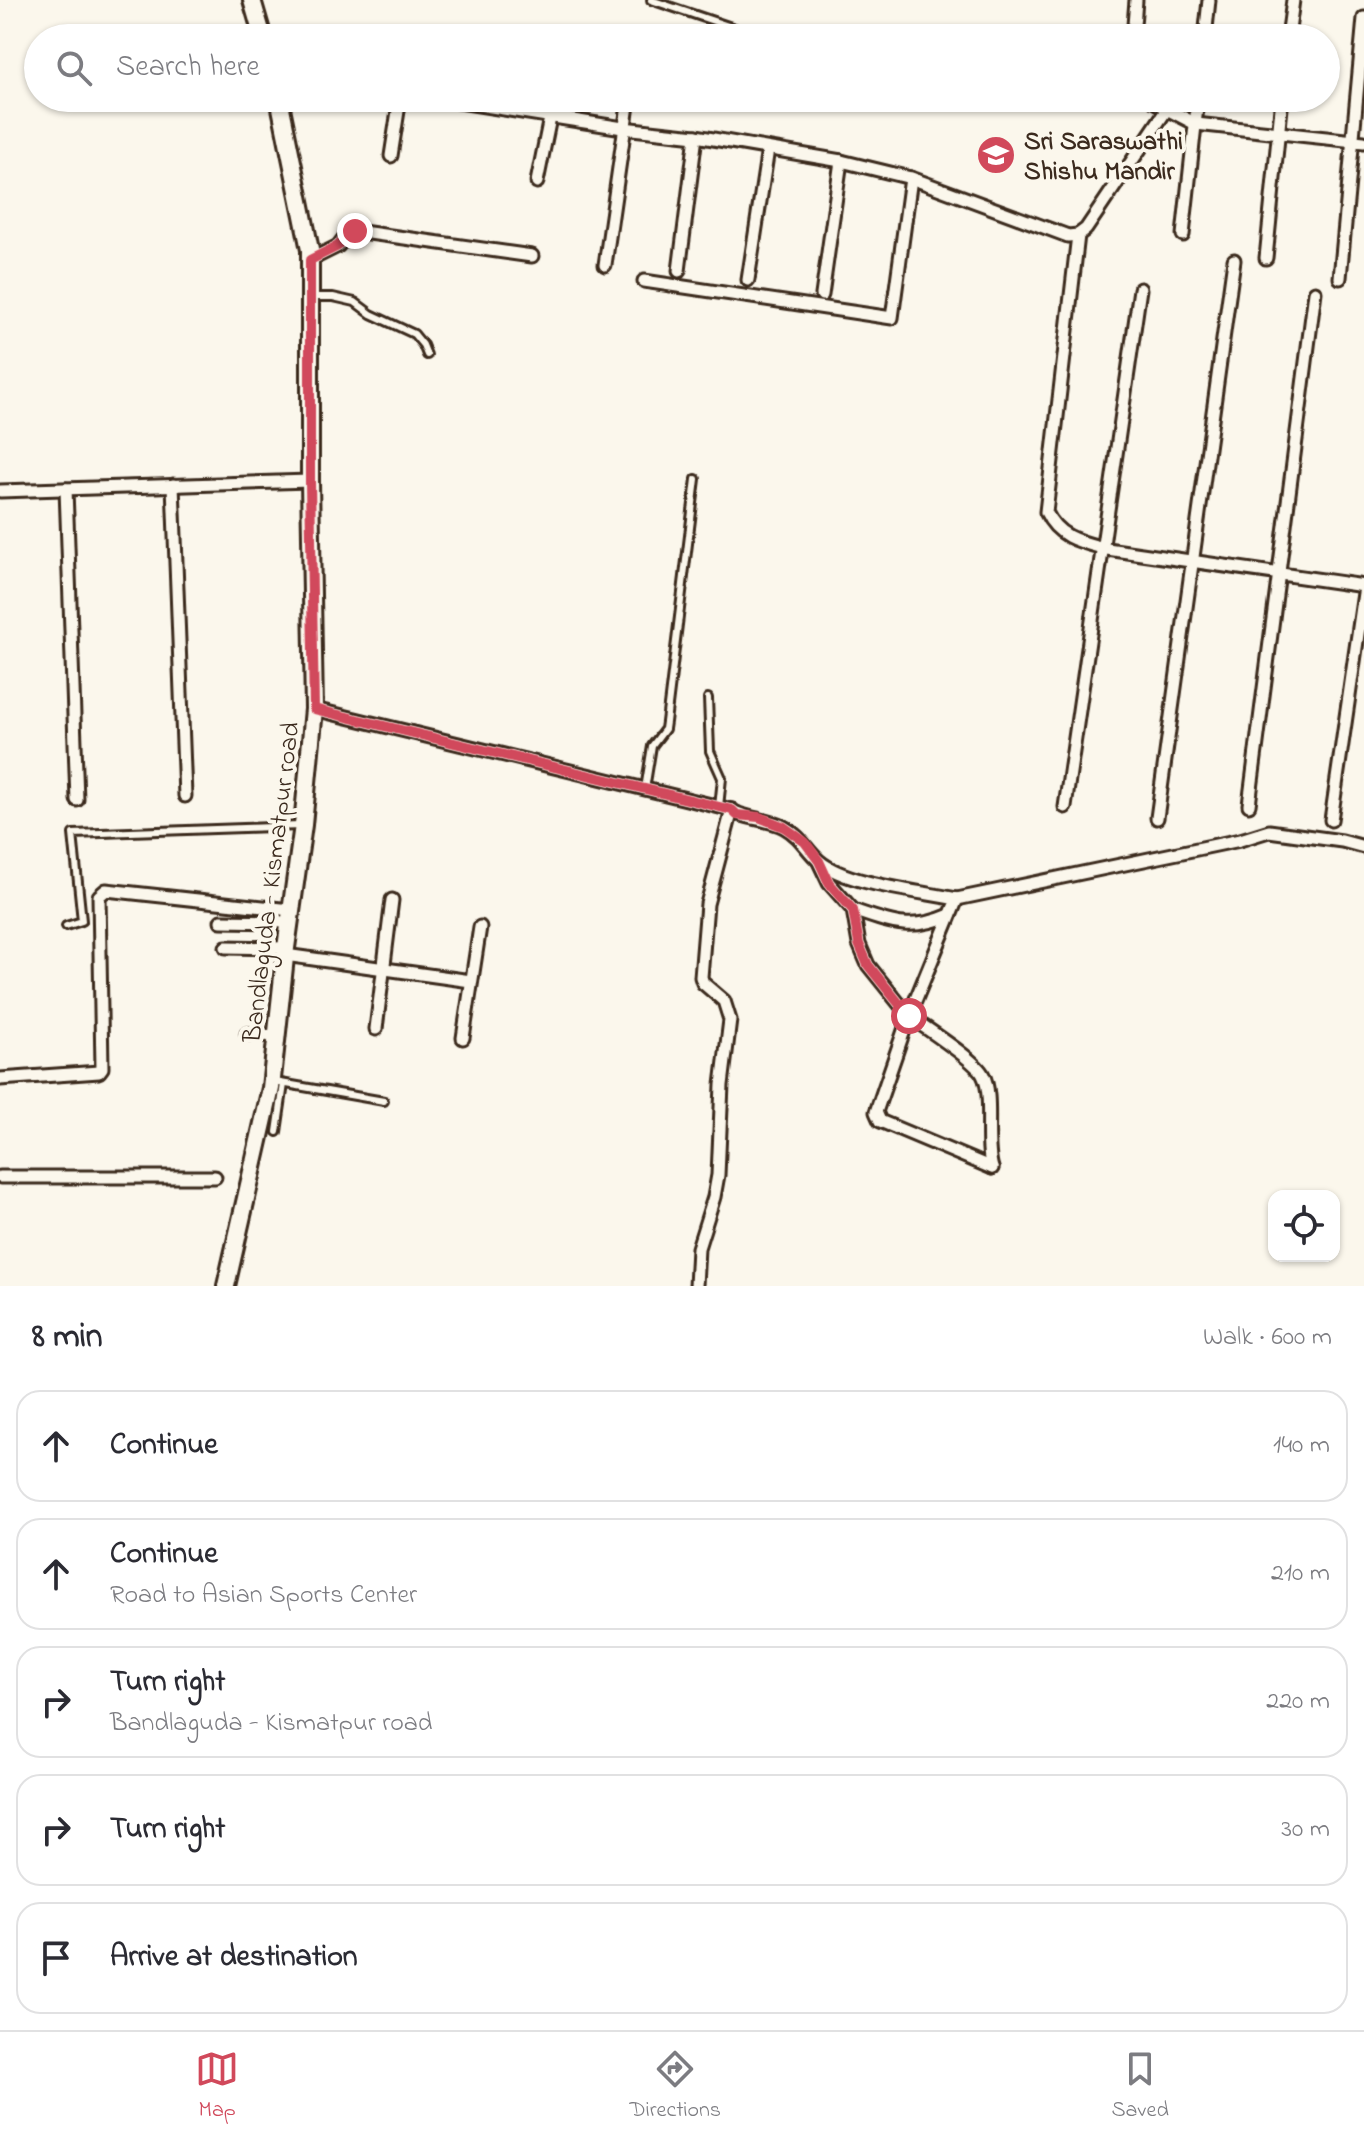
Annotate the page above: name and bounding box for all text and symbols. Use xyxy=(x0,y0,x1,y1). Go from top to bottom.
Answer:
search box xyxy=(24,24,1340,112)
icon: search xyxy=(52,46,96,90)
text: Search here xyxy=(116,46,260,90)
place label: Sri Saraswathi Shishu Mandir xyxy=(1024,124,1183,192)
school or university icon: Sri Saraswathi Shishu Mandir xyxy=(975,134,1017,176)
route end xyxy=(337,213,373,249)
street label: Bandlaguda - Kismatpur road xyxy=(234,720,312,1046)
route start xyxy=(891,998,927,1034)
map controls xyxy=(1268,1190,1340,1262)
button: locate xyxy=(1268,1190,1340,1262)
text: 8 min xyxy=(32,1313,103,1363)
text: Walk · 600 m xyxy=(1203,1319,1332,1357)
icon: ahead xyxy=(34,1424,78,1468)
text: Continue xyxy=(110,1424,218,1468)
text: 140 m xyxy=(1273,1427,1330,1465)
text: Continue xyxy=(110,1533,218,1577)
icon: ahead xyxy=(34,1552,78,1596)
text: 210 m xyxy=(1271,1555,1330,1593)
text: Road to Asian Sports Center xyxy=(110,1577,417,1615)
text: Turn right xyxy=(110,1661,225,1705)
icon: right xyxy=(34,1680,78,1724)
text: 220 m xyxy=(1266,1683,1330,1721)
text: Bandlaguda - Kismatpur road xyxy=(110,1705,432,1743)
icon: right xyxy=(34,1808,78,1852)
text: Turn right xyxy=(110,1808,225,1852)
text: 30 m xyxy=(1281,1811,1330,1849)
icon: arrive xyxy=(34,1936,78,1980)
text: Arrive at destination xyxy=(110,1936,358,1980)
tab: Map xyxy=(195,2047,239,2127)
tab: Directions xyxy=(630,2047,721,2127)
tab: Saved xyxy=(1111,2047,1169,2127)

